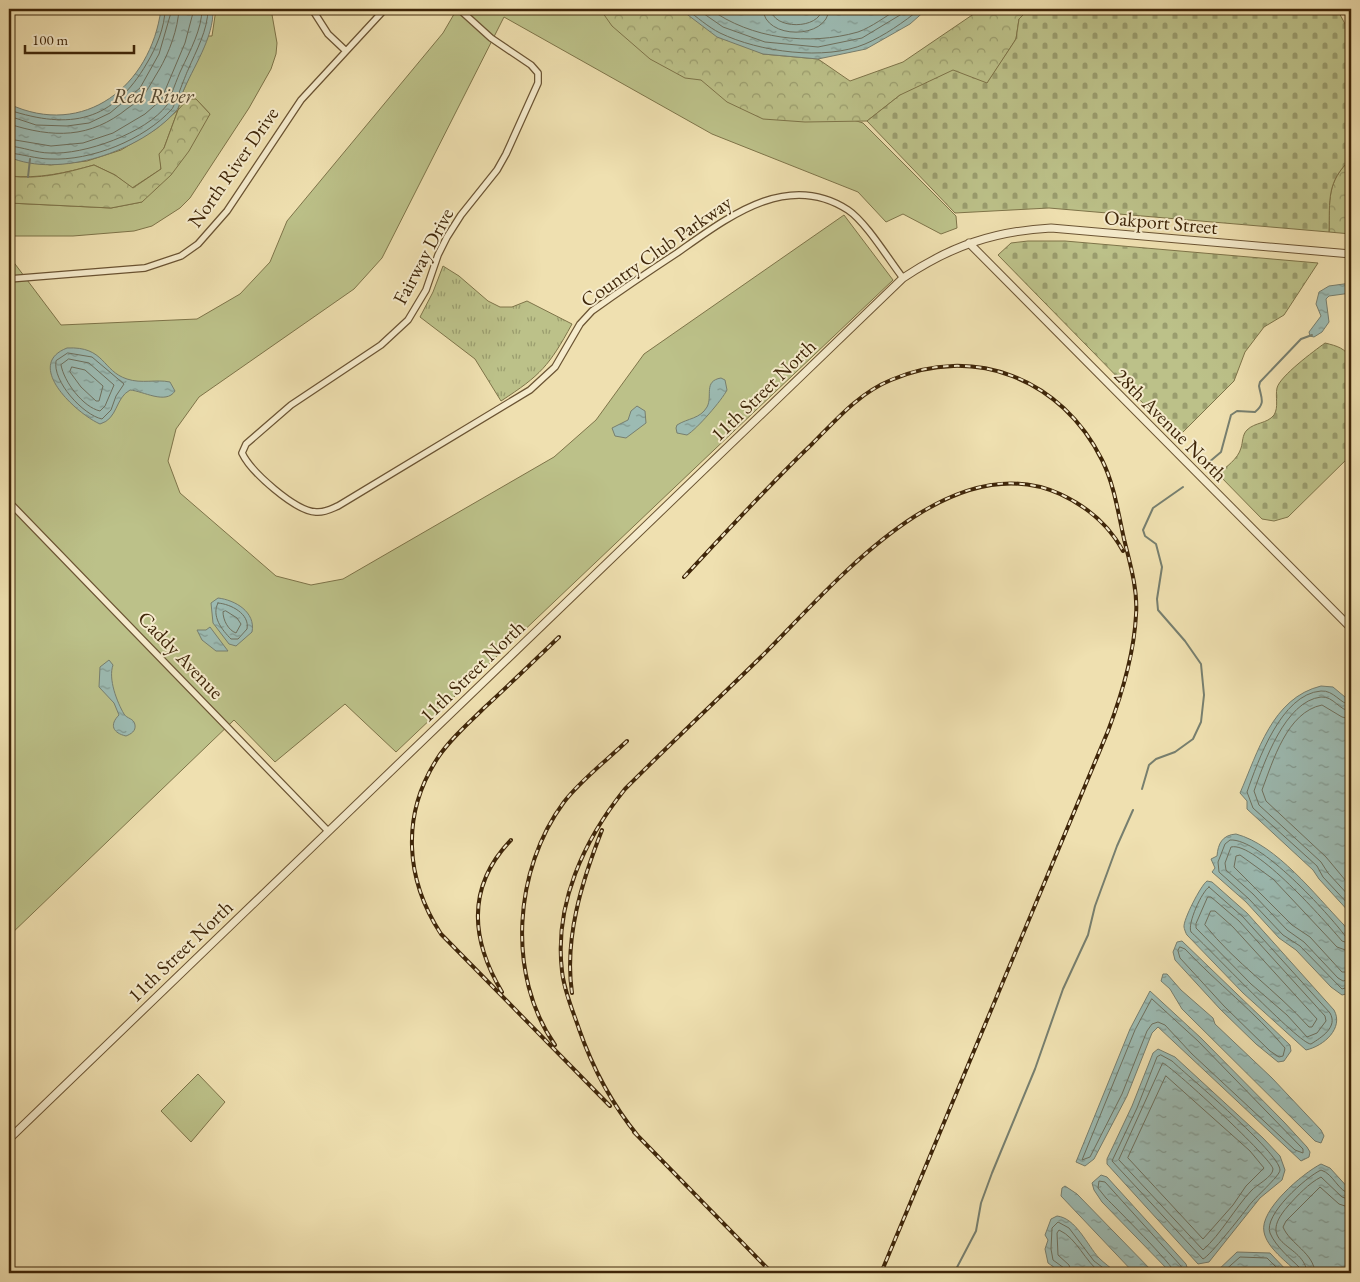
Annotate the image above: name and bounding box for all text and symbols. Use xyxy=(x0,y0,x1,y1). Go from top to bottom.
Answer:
scale bar xyxy=(25,22,134,54)
text: 100 m xyxy=(32,30,69,49)
water label: Red River xyxy=(113,82,195,109)
street label: North River Drive xyxy=(182,101,284,232)
street label: Country Club Parkway xyxy=(575,189,737,313)
street label: Fairway Drive xyxy=(387,203,459,309)
street label: Oakport Street xyxy=(1103,204,1220,240)
street label: 11th Street North xyxy=(705,333,821,447)
street label: 28th Avenue North xyxy=(1109,363,1233,487)
street label: Caddy Avenue xyxy=(133,605,230,705)
street label: 11th Street North xyxy=(414,614,530,728)
street label: 11th Street North xyxy=(122,894,238,1008)

